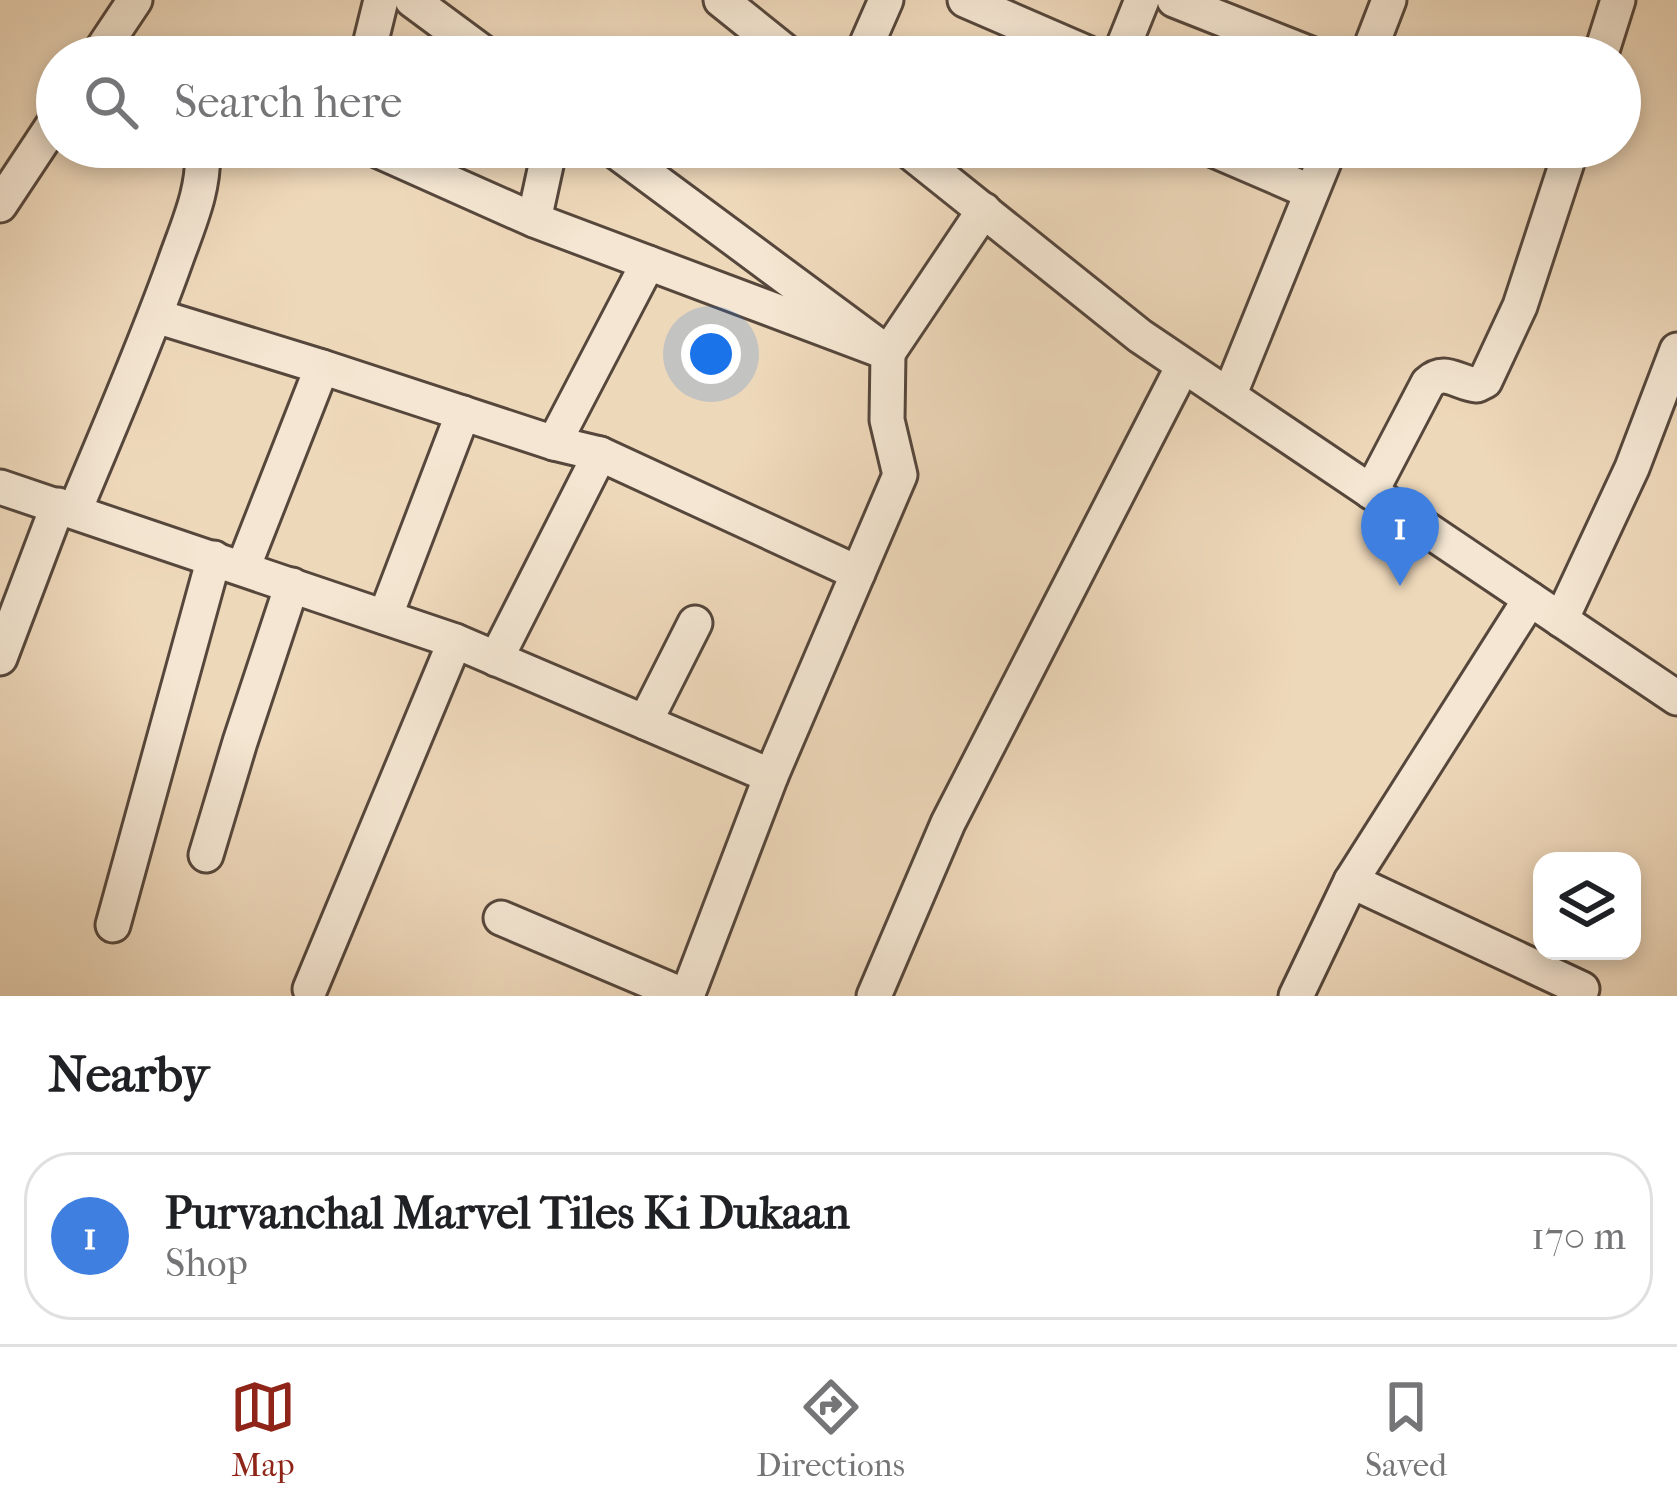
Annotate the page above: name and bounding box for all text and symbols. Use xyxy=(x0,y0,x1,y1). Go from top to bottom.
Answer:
search box xyxy=(36,36,1641,168)
icon: search xyxy=(78,69,144,135)
text: Search here xyxy=(174,76,402,129)
your location xyxy=(681,324,741,384)
pin: 1 xyxy=(1361,487,1439,586)
map controls xyxy=(1533,852,1641,960)
button: layers xyxy=(1533,852,1641,960)
text: Nearby xyxy=(48,1044,209,1104)
text: Purvanchal Marvel Tiles Ki Dukaan xyxy=(165,1187,850,1240)
text: 1 xyxy=(83,1213,97,1259)
text: 170 m xyxy=(1531,1213,1626,1259)
text: Shop xyxy=(165,1240,248,1286)
tab: Map xyxy=(230,1374,296,1485)
tab: Directions xyxy=(756,1374,905,1485)
tab: Saved xyxy=(1365,1374,1447,1485)

